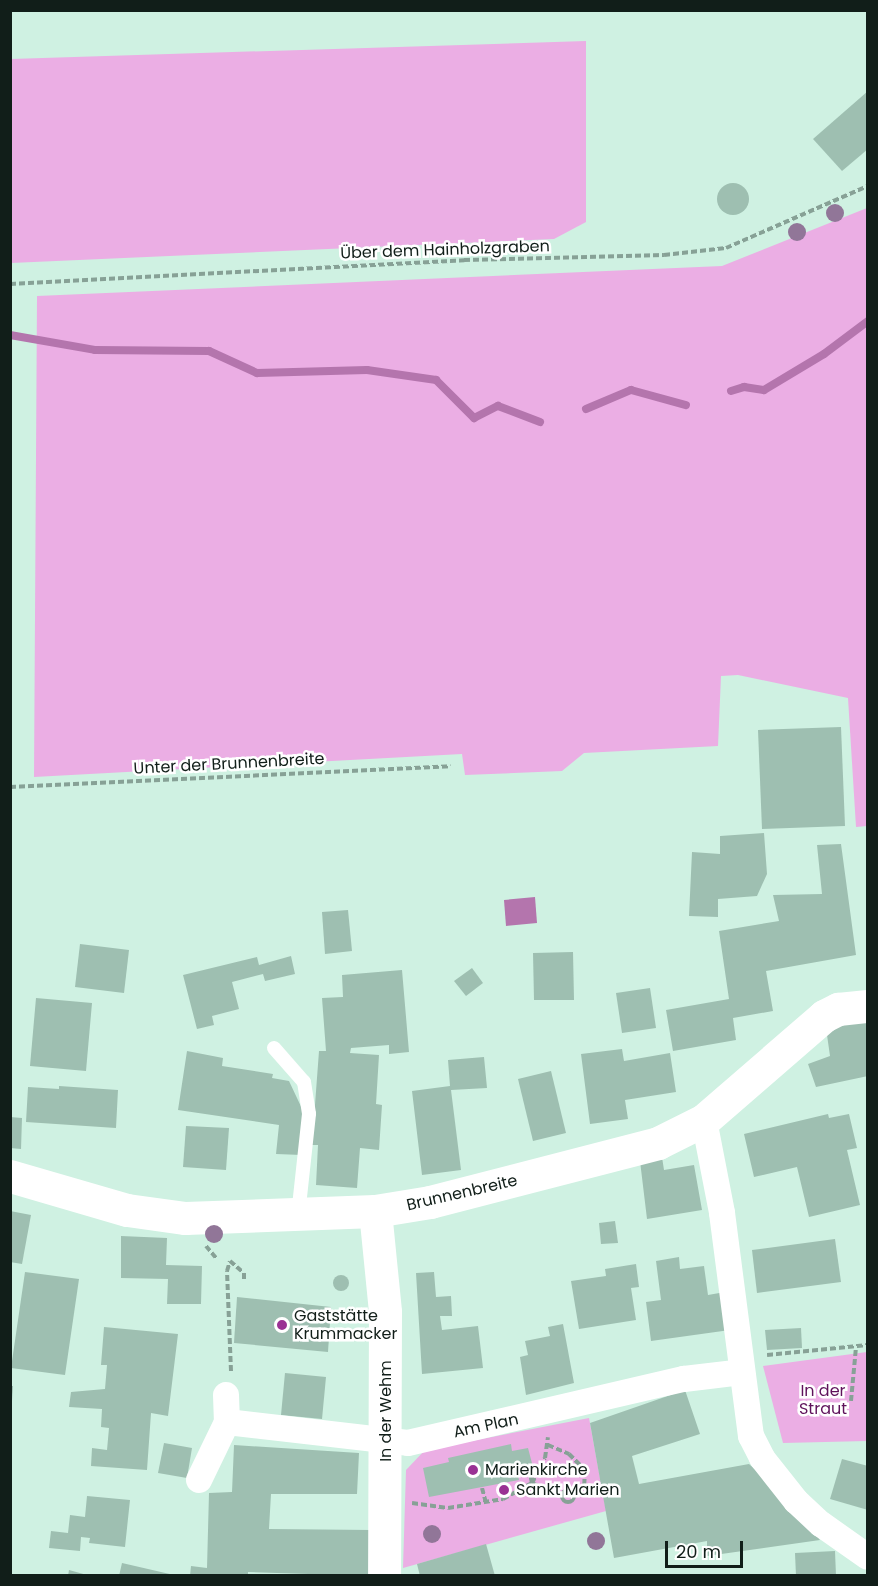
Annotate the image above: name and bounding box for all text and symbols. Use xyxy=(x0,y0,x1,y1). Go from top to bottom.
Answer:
street label: Über dem Hainholzgraben xyxy=(340,237,550,263)
street label: Unter der Brunnenbreite xyxy=(133,749,325,779)
street label: Brunnenbreite xyxy=(405,1171,519,1215)
place label: Gaststätte Krummacker xyxy=(294,1306,397,1344)
marker: Gaststätte Krummacker xyxy=(275,1318,289,1332)
street label: In der Wehm xyxy=(376,1360,396,1462)
park label: In der Straut xyxy=(799,1381,847,1419)
street label: Am Plan xyxy=(452,1410,520,1442)
place label: Marienkirche xyxy=(485,1460,588,1480)
marker: Marienkirche xyxy=(466,1463,480,1477)
place label: Sankt Marien xyxy=(516,1480,619,1500)
marker: Sankt Marien xyxy=(497,1483,511,1497)
scale bar xyxy=(668,1529,746,1567)
text: 20 m xyxy=(676,1539,721,1564)

